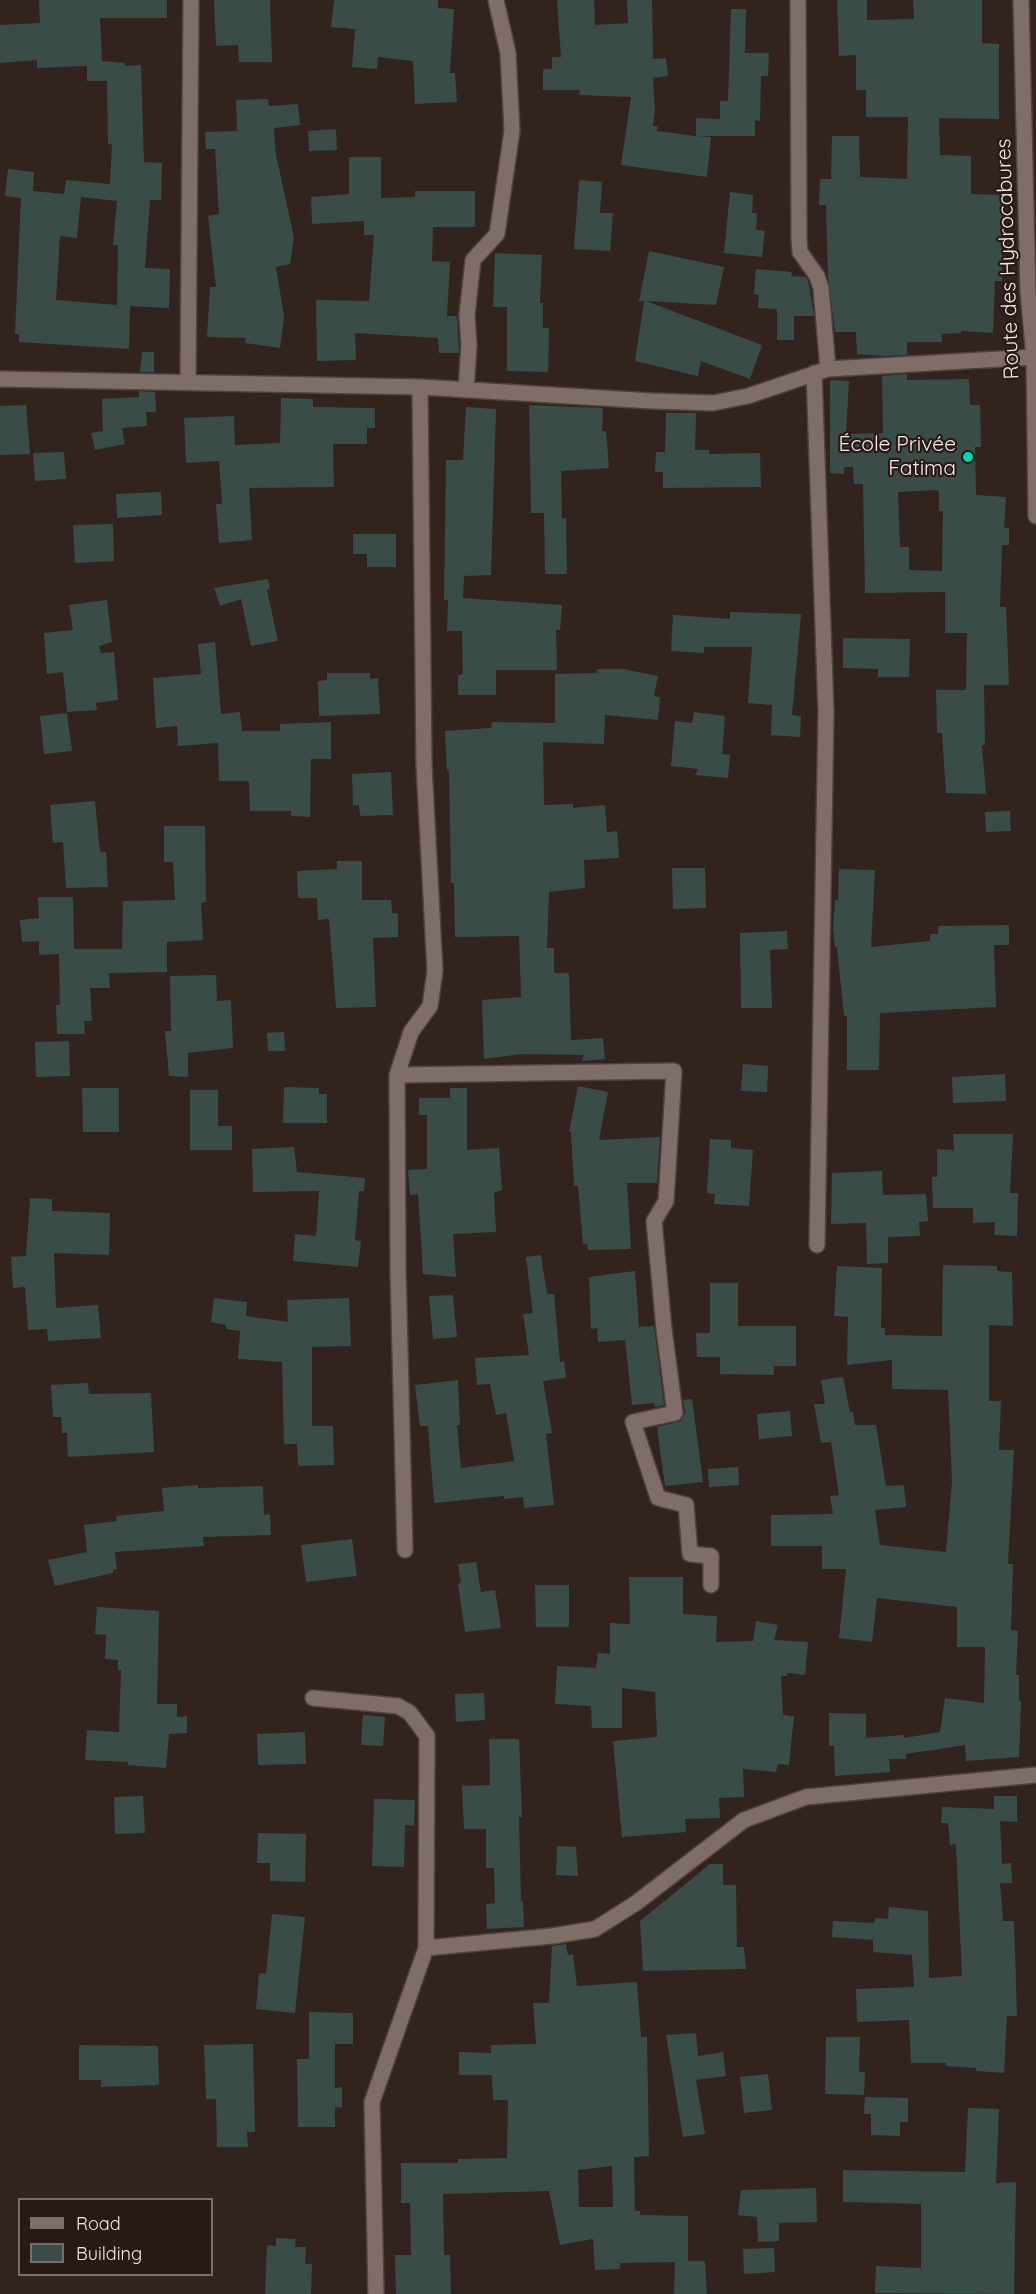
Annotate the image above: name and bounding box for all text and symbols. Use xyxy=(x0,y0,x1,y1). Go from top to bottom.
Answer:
street label: Route des Hydrocabures xyxy=(991,138,1025,380)
place label: École Privée Fatima xyxy=(838,432,956,482)
marker: École Privée Fatima xyxy=(961,450,975,464)
legend xyxy=(18,2198,213,2276)
text: Road xyxy=(76,2212,121,2235)
text: Building xyxy=(76,2242,142,2265)

